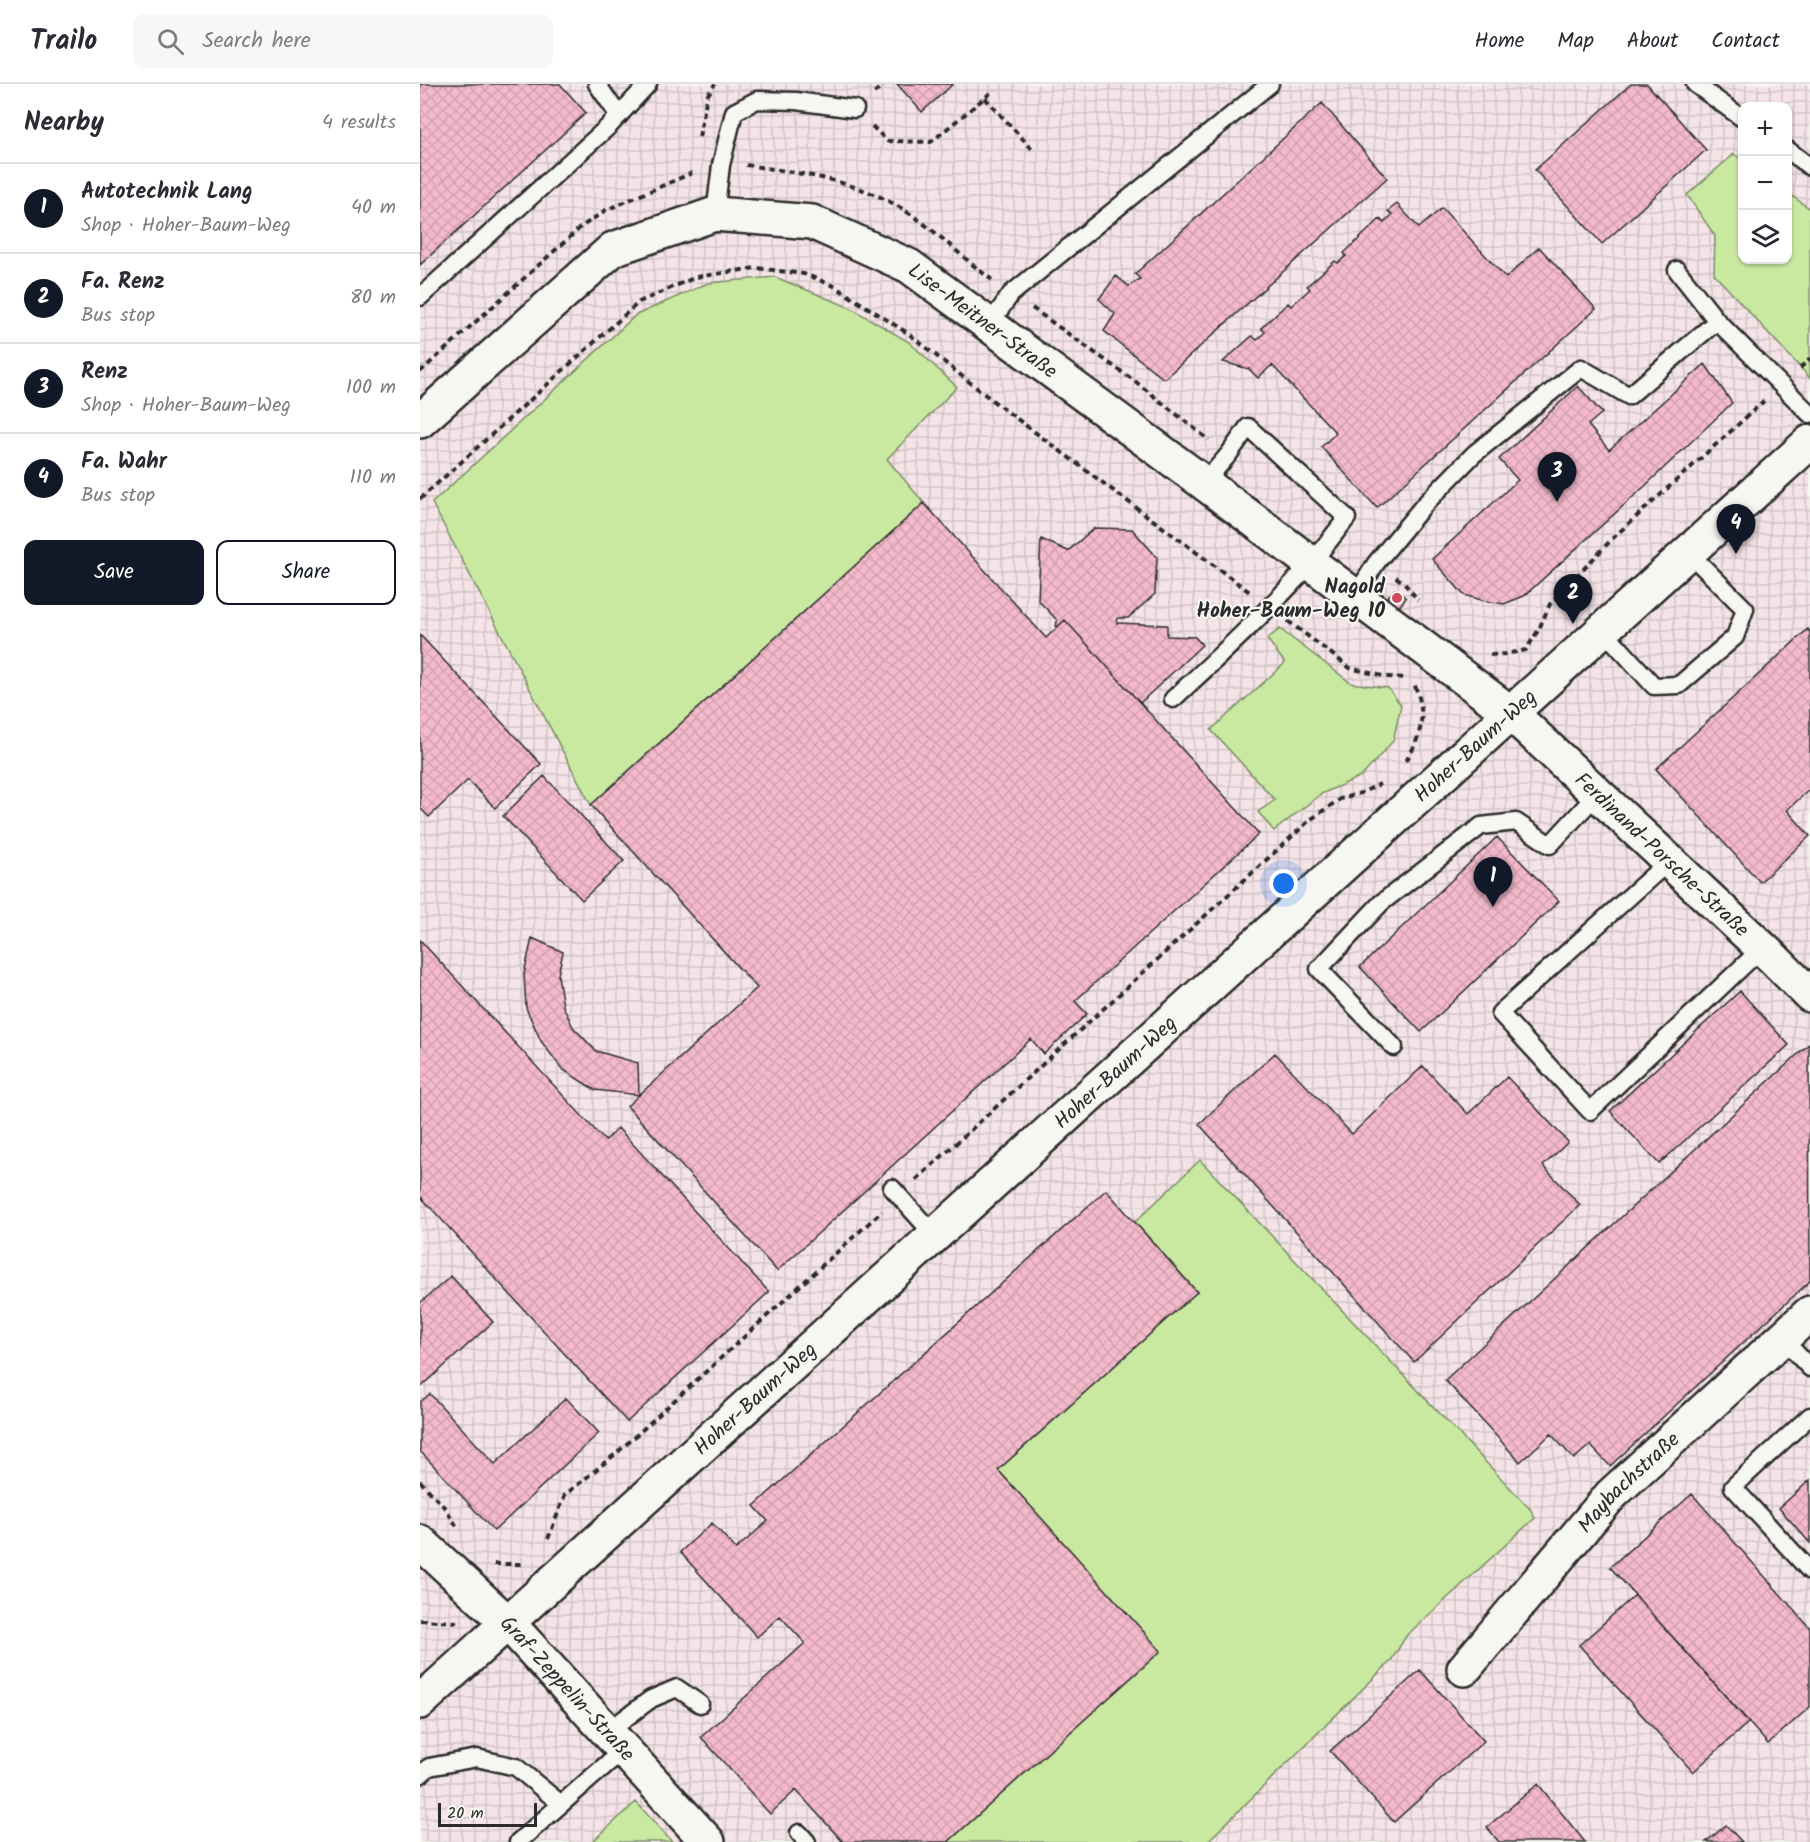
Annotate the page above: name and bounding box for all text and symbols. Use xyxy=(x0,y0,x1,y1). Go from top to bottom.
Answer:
search box xyxy=(133,14,553,68)
text: Trailo xyxy=(30,19,97,64)
text: Search here xyxy=(202,24,311,59)
icon: search xyxy=(154,25,187,58)
text: Home xyxy=(1475,25,1524,58)
text: Map xyxy=(1557,25,1594,58)
text: About xyxy=(1627,25,1678,58)
text: Contact xyxy=(1711,25,1780,58)
text: Nearby xyxy=(24,102,104,144)
map controls xyxy=(1738,102,1792,264)
button: + xyxy=(1738,102,1792,156)
text: 4 results xyxy=(322,107,396,139)
button: − xyxy=(1738,156,1792,210)
text: Autotechnik Lang xyxy=(81,175,253,210)
text: 1 xyxy=(40,192,47,224)
text: 40 m xyxy=(351,192,396,224)
text: Shop · Hoher-Baum-Weg xyxy=(81,210,291,242)
button: layers xyxy=(1738,210,1792,264)
street label: Lise-Meitner-Straße xyxy=(900,255,1064,388)
text: Fa. Renz xyxy=(81,265,165,300)
text: 2 xyxy=(38,282,49,314)
text: 80 m xyxy=(350,282,396,314)
text: Bus stop xyxy=(81,300,155,332)
text: Renz xyxy=(81,355,128,390)
text: 3 xyxy=(38,372,49,404)
text: 100 m xyxy=(346,372,396,404)
text: Shop · Hoher-Baum-Weg xyxy=(81,390,291,422)
text: Fa. Wahr xyxy=(81,445,167,480)
pin: 3 xyxy=(1538,452,1576,502)
text: 4 xyxy=(38,462,49,494)
text: 110 m xyxy=(350,462,396,494)
text: Bus stop xyxy=(81,480,155,512)
pin: 4 xyxy=(1716,504,1756,554)
button: Save xyxy=(24,540,204,605)
button: Share xyxy=(216,540,396,605)
place label: Nagold Hoher-Baum-Weg 10 xyxy=(1197,571,1386,628)
pin: 2 xyxy=(1554,574,1592,624)
marker: Nagold Hoher-Baum-Weg 10 xyxy=(1390,591,1404,605)
street label: Hoher-Baum-Weg xyxy=(1407,682,1545,812)
street label: Ferdinand-Porsche-Straße xyxy=(1566,765,1757,946)
pin: 1 xyxy=(1474,858,1512,907)
your location xyxy=(1269,869,1298,898)
street label: Hoher-Baum-Weg xyxy=(1047,1008,1185,1138)
street label: Hoher-Baum-Weg xyxy=(687,1335,825,1464)
street label: Maybachstraße xyxy=(1570,1424,1688,1541)
street label: Graf-Zeppelin-Straße xyxy=(492,1608,642,1770)
scale bar xyxy=(438,1800,537,1828)
text: 20 m xyxy=(447,1801,483,1826)

